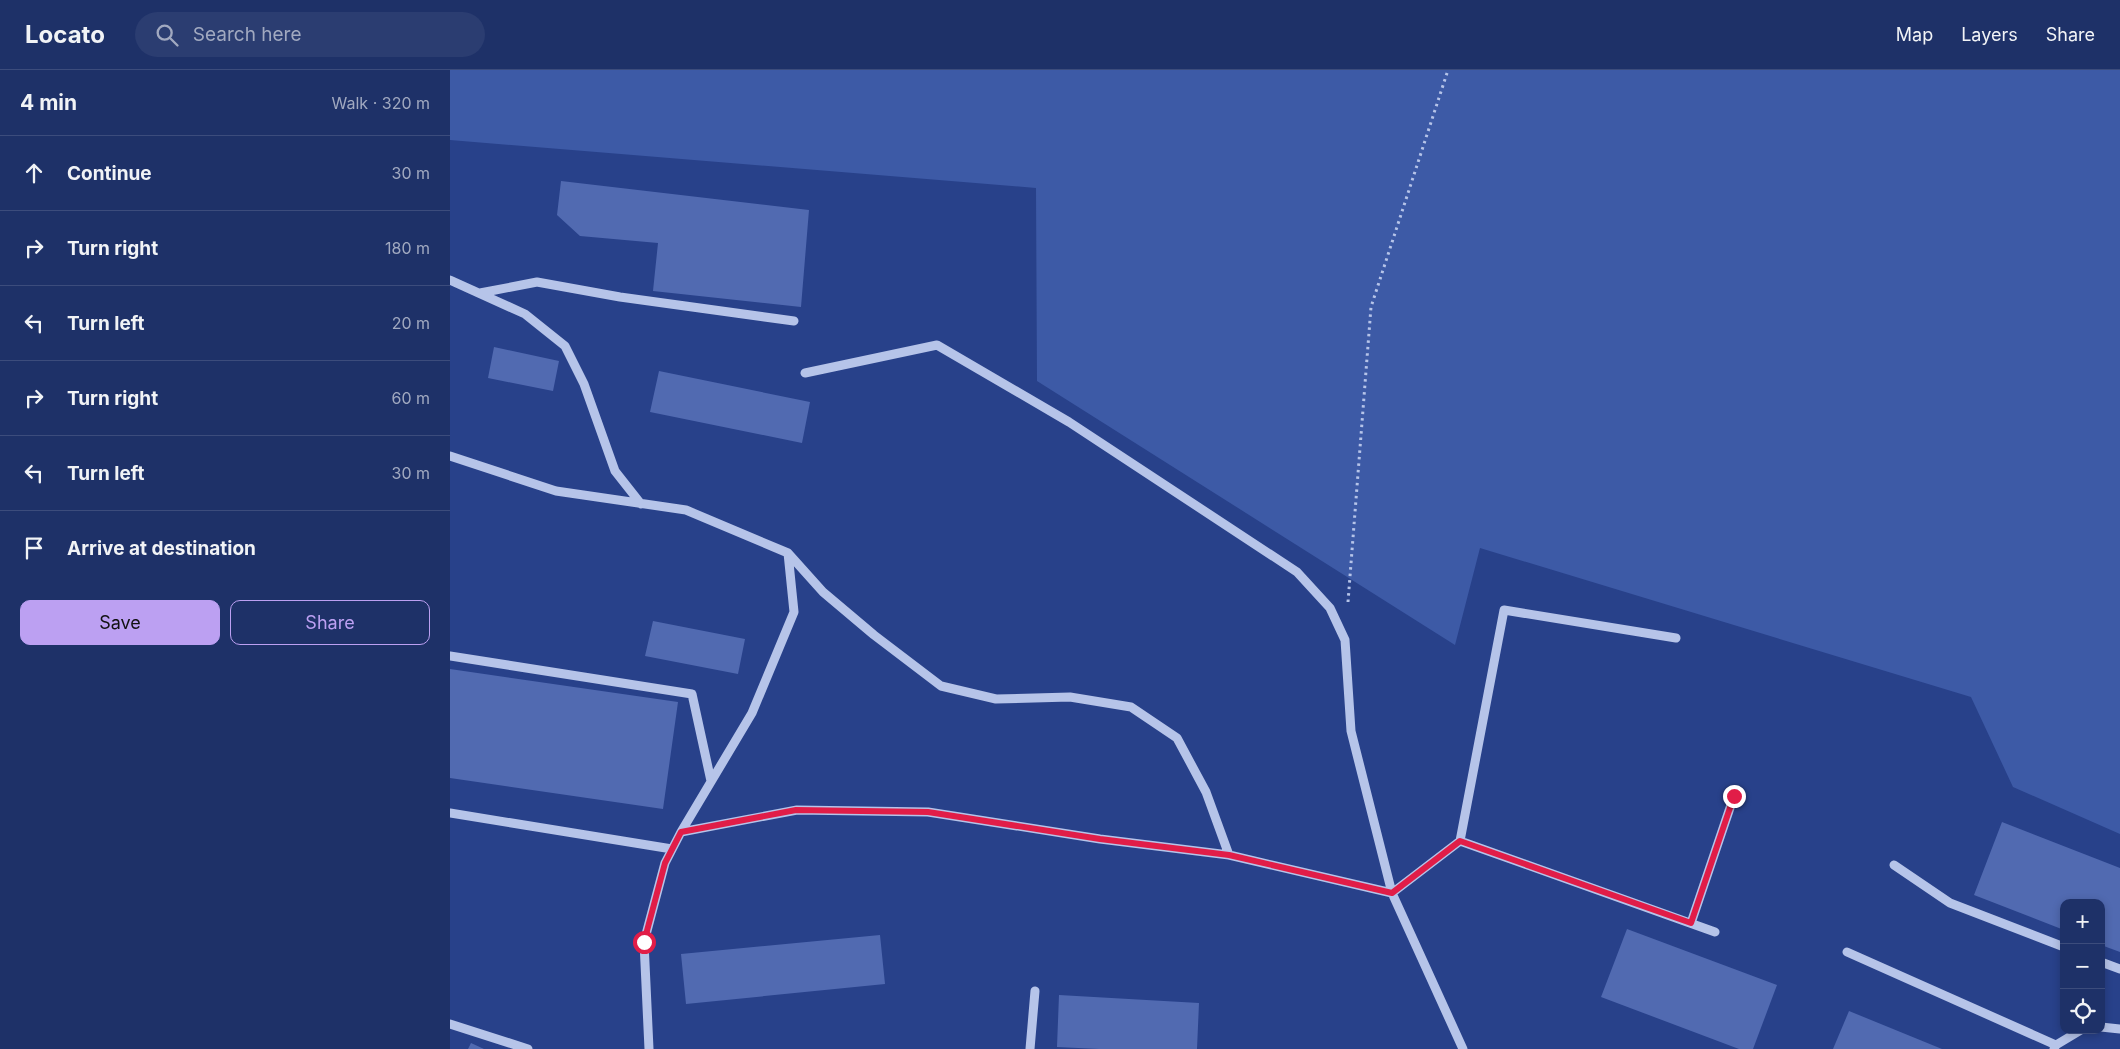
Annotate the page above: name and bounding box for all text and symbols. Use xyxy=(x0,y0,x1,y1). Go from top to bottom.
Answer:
search box xyxy=(135,12,485,57)
text: Locato xyxy=(25,20,105,49)
icon: search xyxy=(153,21,181,49)
text: Search here xyxy=(193,23,301,46)
text: Map xyxy=(1896,24,1933,45)
text: Layers xyxy=(1961,24,2018,45)
text: Share xyxy=(2046,24,2095,45)
text: 4 min xyxy=(20,90,77,115)
text: Walk · 320 m xyxy=(332,93,430,113)
icon: ahead xyxy=(20,159,48,187)
text: Continue xyxy=(67,162,152,185)
text: 30 m xyxy=(392,163,430,183)
icon: right xyxy=(20,234,48,262)
text: Turn right xyxy=(67,237,158,260)
text: 180 m xyxy=(385,238,430,258)
icon: left xyxy=(20,309,48,337)
text: Turn left xyxy=(67,312,145,335)
text: 20 m xyxy=(392,313,430,333)
icon: right xyxy=(20,384,48,412)
text: Turn right xyxy=(67,387,158,410)
text: 60 m xyxy=(391,388,430,408)
icon: left xyxy=(20,459,48,487)
text: Turn left xyxy=(67,462,145,485)
text: 30 m xyxy=(392,463,430,483)
icon: arrive xyxy=(20,534,48,562)
text: Arrive at destination xyxy=(67,537,256,560)
button: Save xyxy=(20,600,220,645)
button: Share xyxy=(230,600,430,645)
route end xyxy=(1723,785,1746,808)
map controls xyxy=(2060,899,2105,1034)
button: + xyxy=(2060,899,2105,944)
route start xyxy=(633,931,656,954)
button: − xyxy=(2060,944,2105,989)
button: locate xyxy=(2060,989,2105,1034)

